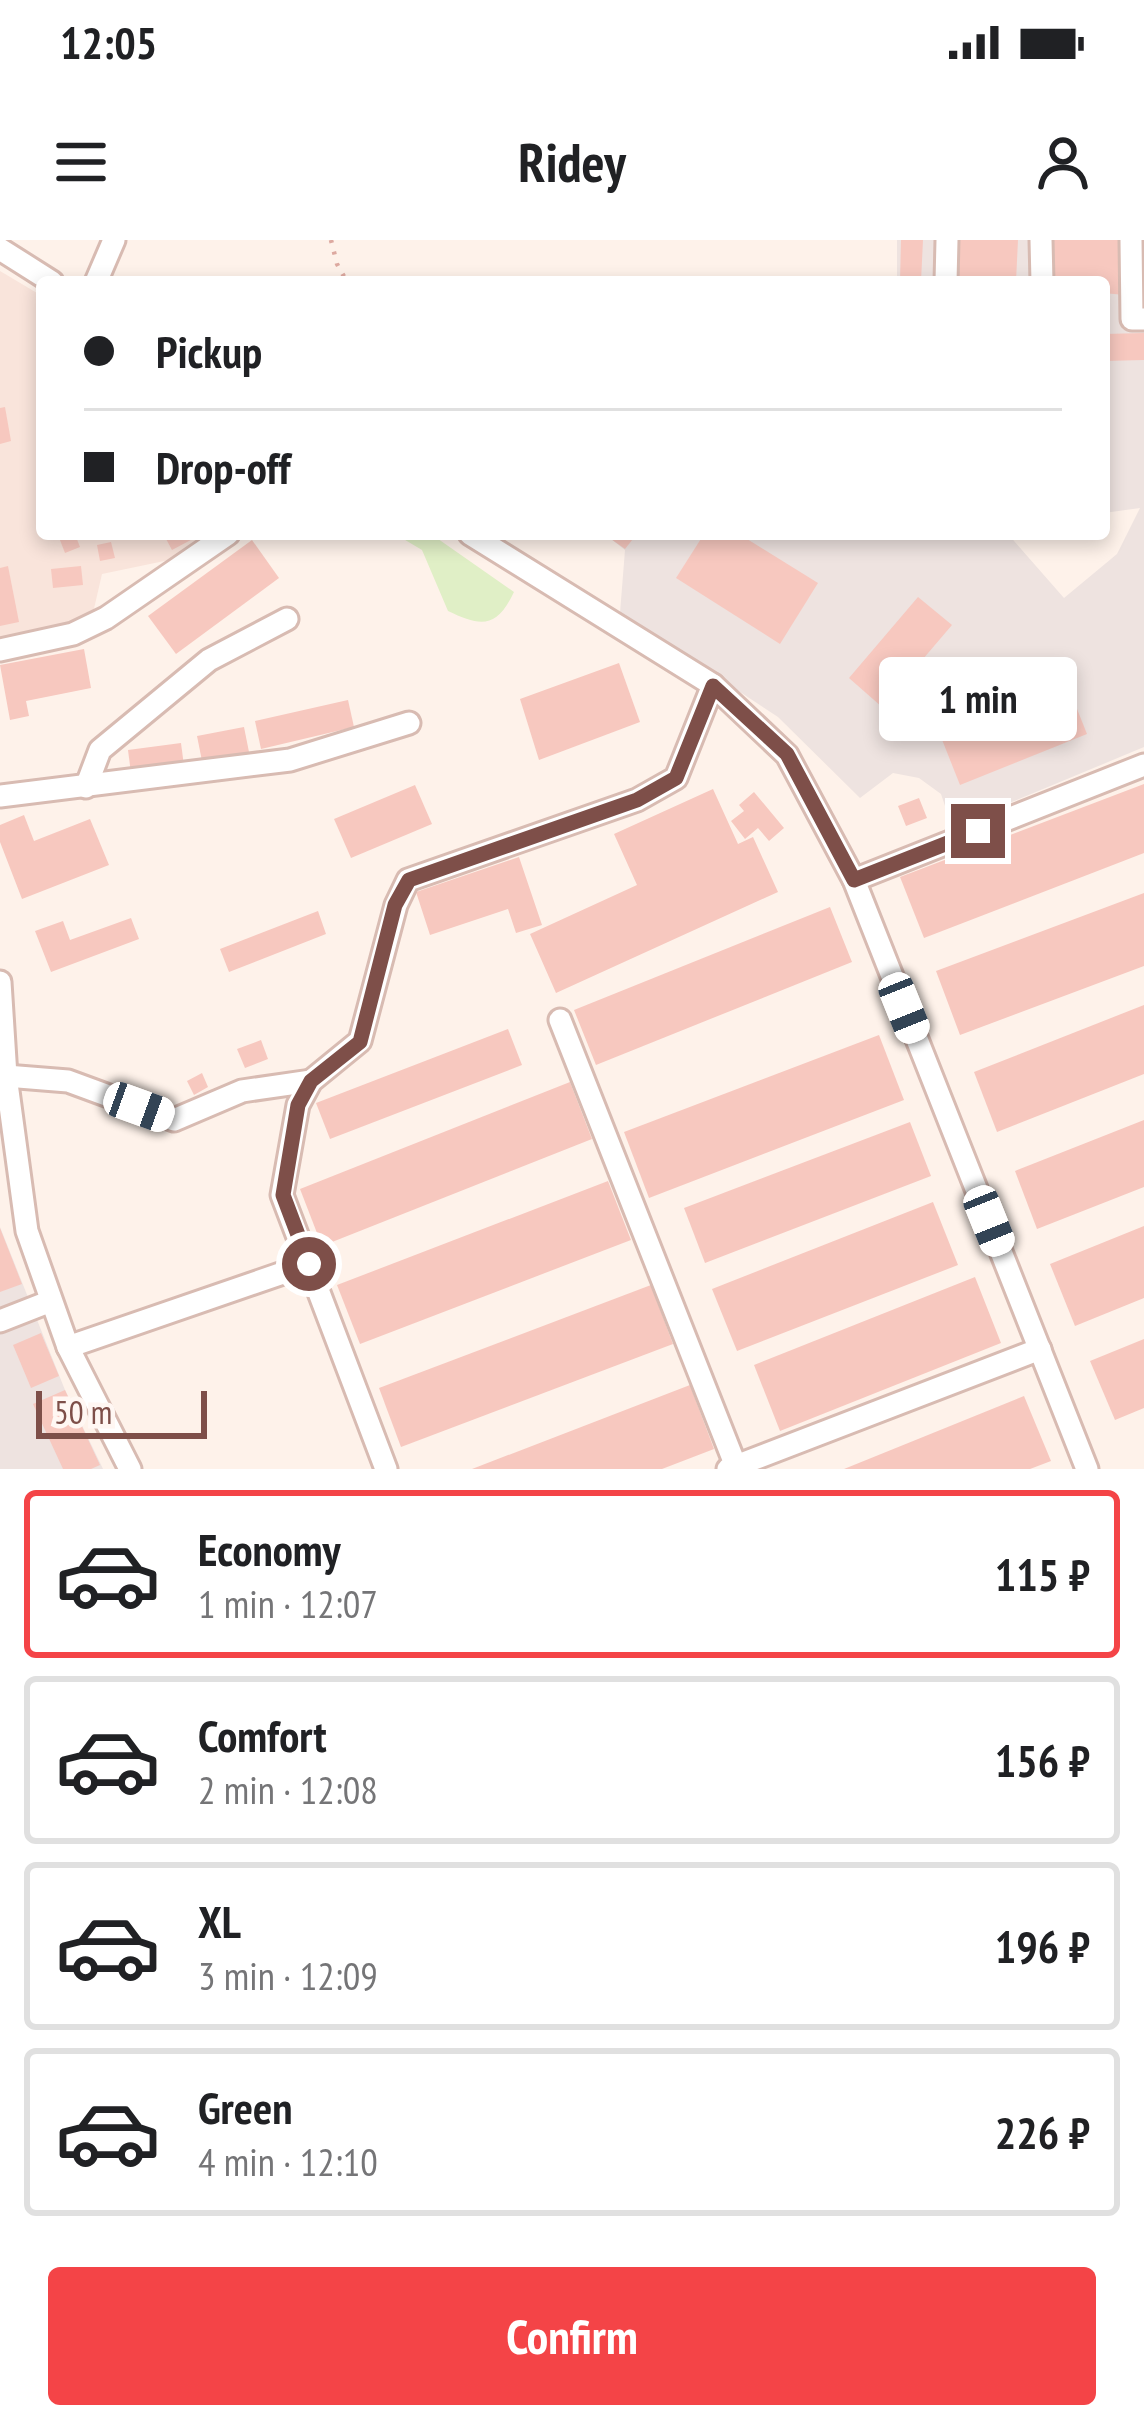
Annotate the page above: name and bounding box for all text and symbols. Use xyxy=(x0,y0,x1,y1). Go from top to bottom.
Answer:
text: 12:05 xyxy=(60,13,157,71)
text: Ridey xyxy=(518,127,626,197)
icon: menu xyxy=(48,129,114,195)
icon: person xyxy=(1030,129,1096,195)
text: Pickup xyxy=(156,322,262,380)
text: Drop-off xyxy=(156,438,290,496)
callout: 1 min xyxy=(879,657,1077,741)
text: 1 min xyxy=(939,673,1017,724)
route end xyxy=(951,804,1005,858)
car xyxy=(874,968,934,1048)
car xyxy=(99,1078,179,1136)
car xyxy=(959,1181,1019,1261)
route start xyxy=(282,1237,336,1291)
scale bar xyxy=(36,1385,207,1438)
text: 50 m xyxy=(54,1390,112,1433)
icon: car xyxy=(54,1520,162,1628)
text: Economy xyxy=(198,1520,341,1578)
text: 115 ₽ xyxy=(995,1545,1090,1603)
text: 1 min · 12:07 xyxy=(198,1578,378,1629)
icon: car xyxy=(54,1706,162,1814)
text: Comfort xyxy=(198,1706,327,1764)
text: 156 ₽ xyxy=(995,1731,1090,1789)
text: 2 min · 12:08 xyxy=(198,1764,378,1815)
icon: car xyxy=(54,1892,162,2000)
text: XL xyxy=(198,1892,241,1950)
text: 196 ₽ xyxy=(995,1917,1090,1975)
text: 3 min · 12:09 xyxy=(198,1950,378,2001)
icon: car xyxy=(54,2078,162,2186)
text: Green xyxy=(198,2078,293,2136)
text: 226 ₽ xyxy=(995,2103,1090,2161)
text: 4 min · 12:10 xyxy=(198,2136,378,2187)
button: Confirm xyxy=(48,2267,1096,2405)

